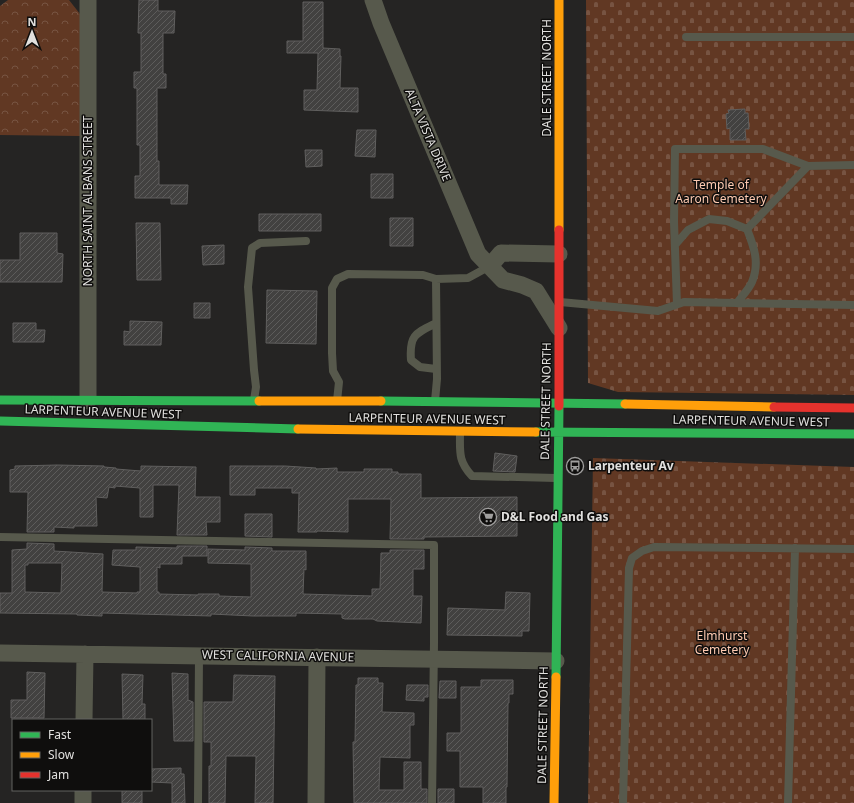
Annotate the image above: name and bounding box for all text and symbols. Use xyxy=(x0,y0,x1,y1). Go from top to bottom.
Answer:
north arrow xyxy=(12,12,52,52)
text: N xyxy=(28,14,36,29)
street label: DALE STREET NORTH xyxy=(538,19,555,137)
street label: ALTA VISTA DRIVE xyxy=(401,86,456,184)
street label: NORTH SAINT ALBANS STREET xyxy=(79,115,96,286)
park label: Temple of Aaron Cemetery xyxy=(675,176,768,207)
street label: DALE STREET NORTH xyxy=(536,342,555,460)
street label: LARPENTEUR AVENUE WEST xyxy=(24,400,182,423)
street label: LARPENTEUR AVENUE WEST xyxy=(348,409,506,428)
street label: LARPENTEUR AVENUE WEST xyxy=(672,411,830,430)
bus stop icon: Larpenteur Av xyxy=(565,456,585,476)
place label: Larpenteur Av xyxy=(588,457,674,474)
supermarket icon: D&L Food and Gas xyxy=(478,507,498,527)
place label: D&L Food and Gas xyxy=(501,508,609,525)
park label: Elmhurst Cemetery xyxy=(695,627,750,658)
street label: WEST CALIFORNIA AVENUE xyxy=(202,646,354,665)
street label: DALE STREET NORTH xyxy=(533,666,552,784)
legend xyxy=(12,719,152,791)
text: Fast xyxy=(48,726,72,743)
text: Slow xyxy=(48,746,75,763)
text: Jam xyxy=(47,766,69,783)

